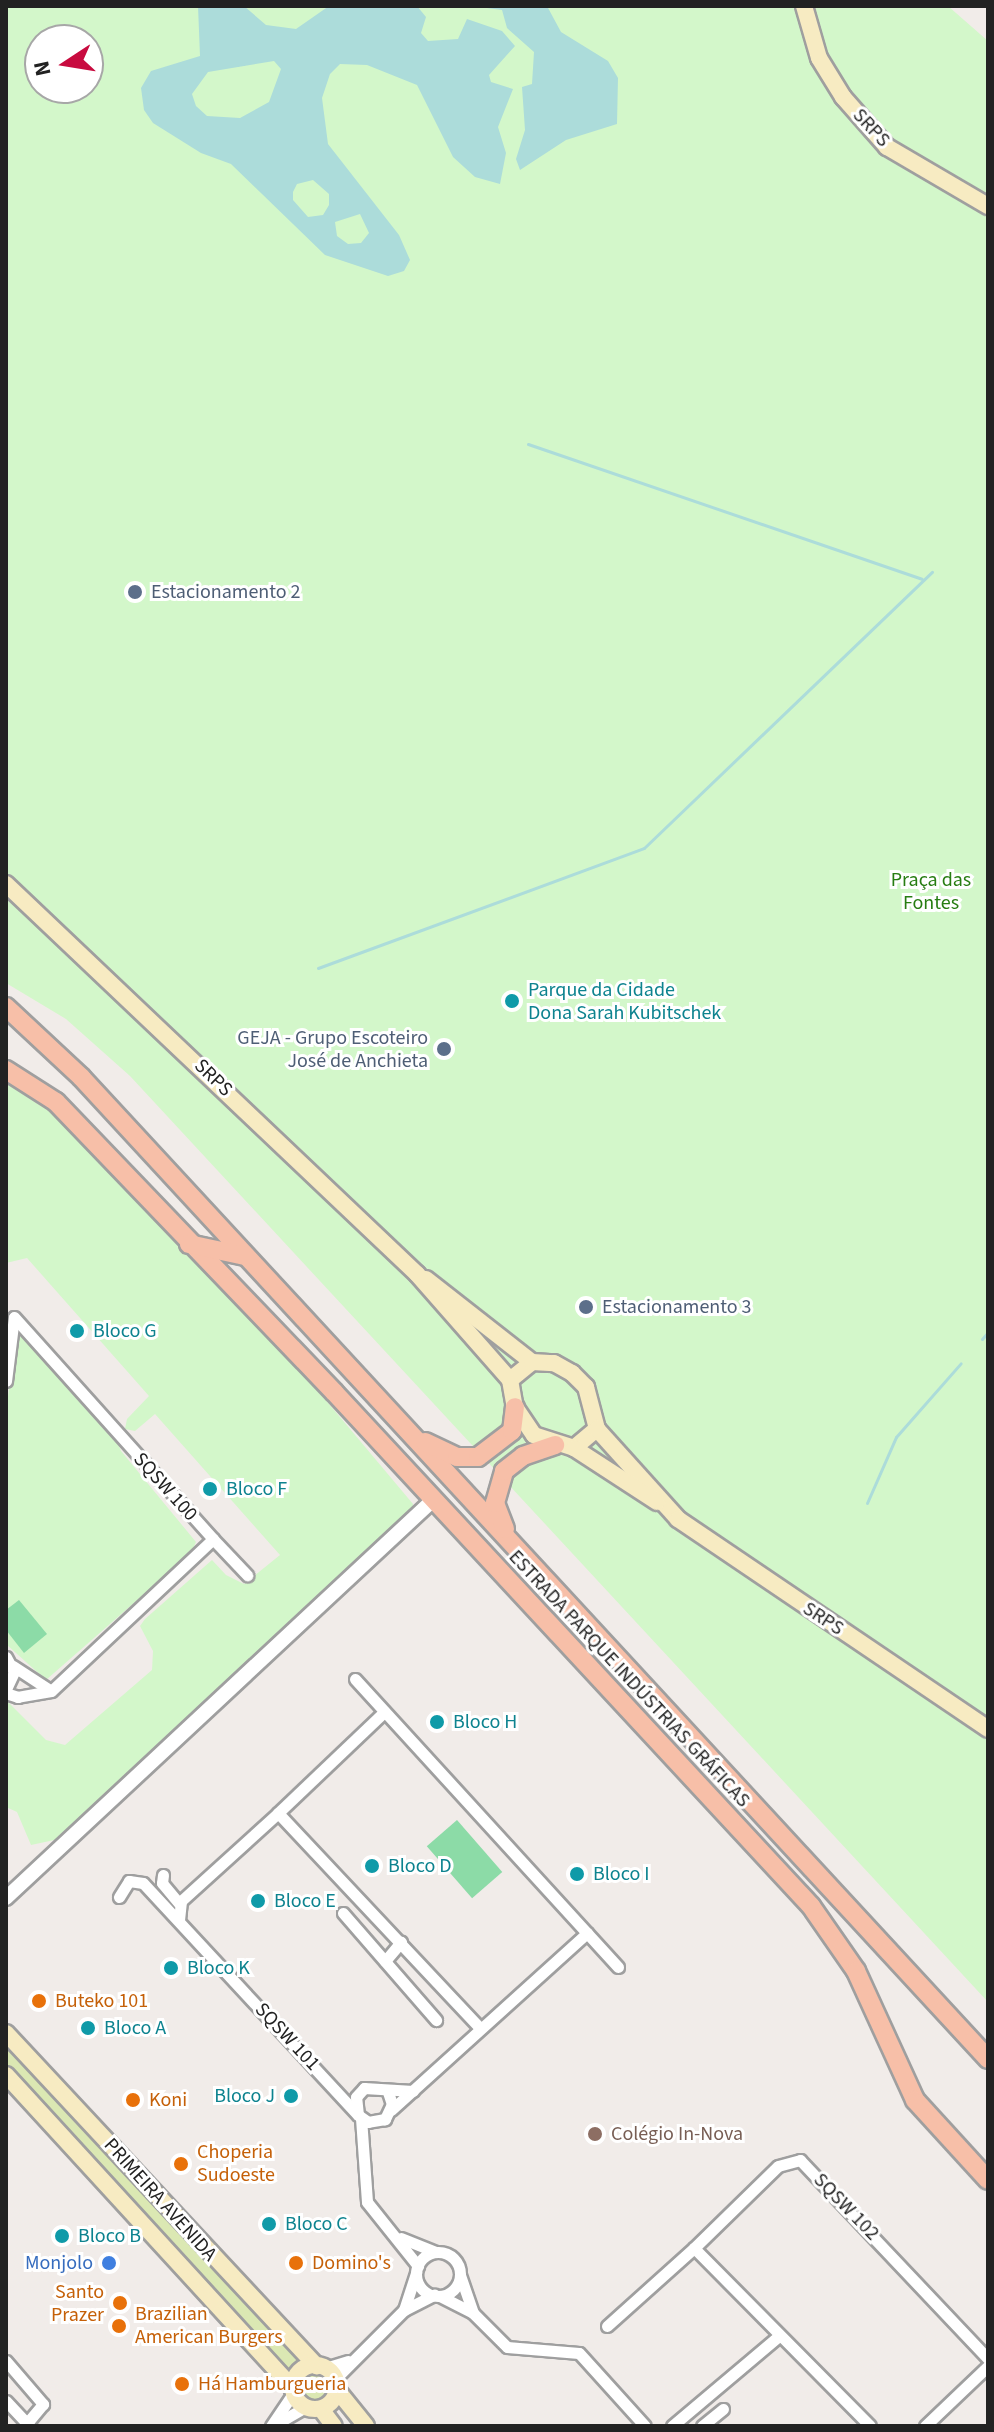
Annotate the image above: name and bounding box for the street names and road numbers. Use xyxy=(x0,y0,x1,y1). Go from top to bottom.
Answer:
street label: SRPS xyxy=(847,104,895,152)
street label: SRPS xyxy=(189,1054,237,1102)
street label: SQSW 100 xyxy=(128,1448,202,1526)
street label: ESTRADA PARQUE INDÚSTRIAS GRÁFICAS xyxy=(503,1545,755,1813)
street label: SRPS xyxy=(798,1597,848,1641)
street label: SQSW 101 xyxy=(250,1998,324,2076)
street label: PRIMEIRA AVENIDA xyxy=(99,2134,221,2266)
street label: SQSW 102 xyxy=(808,2168,884,2246)

